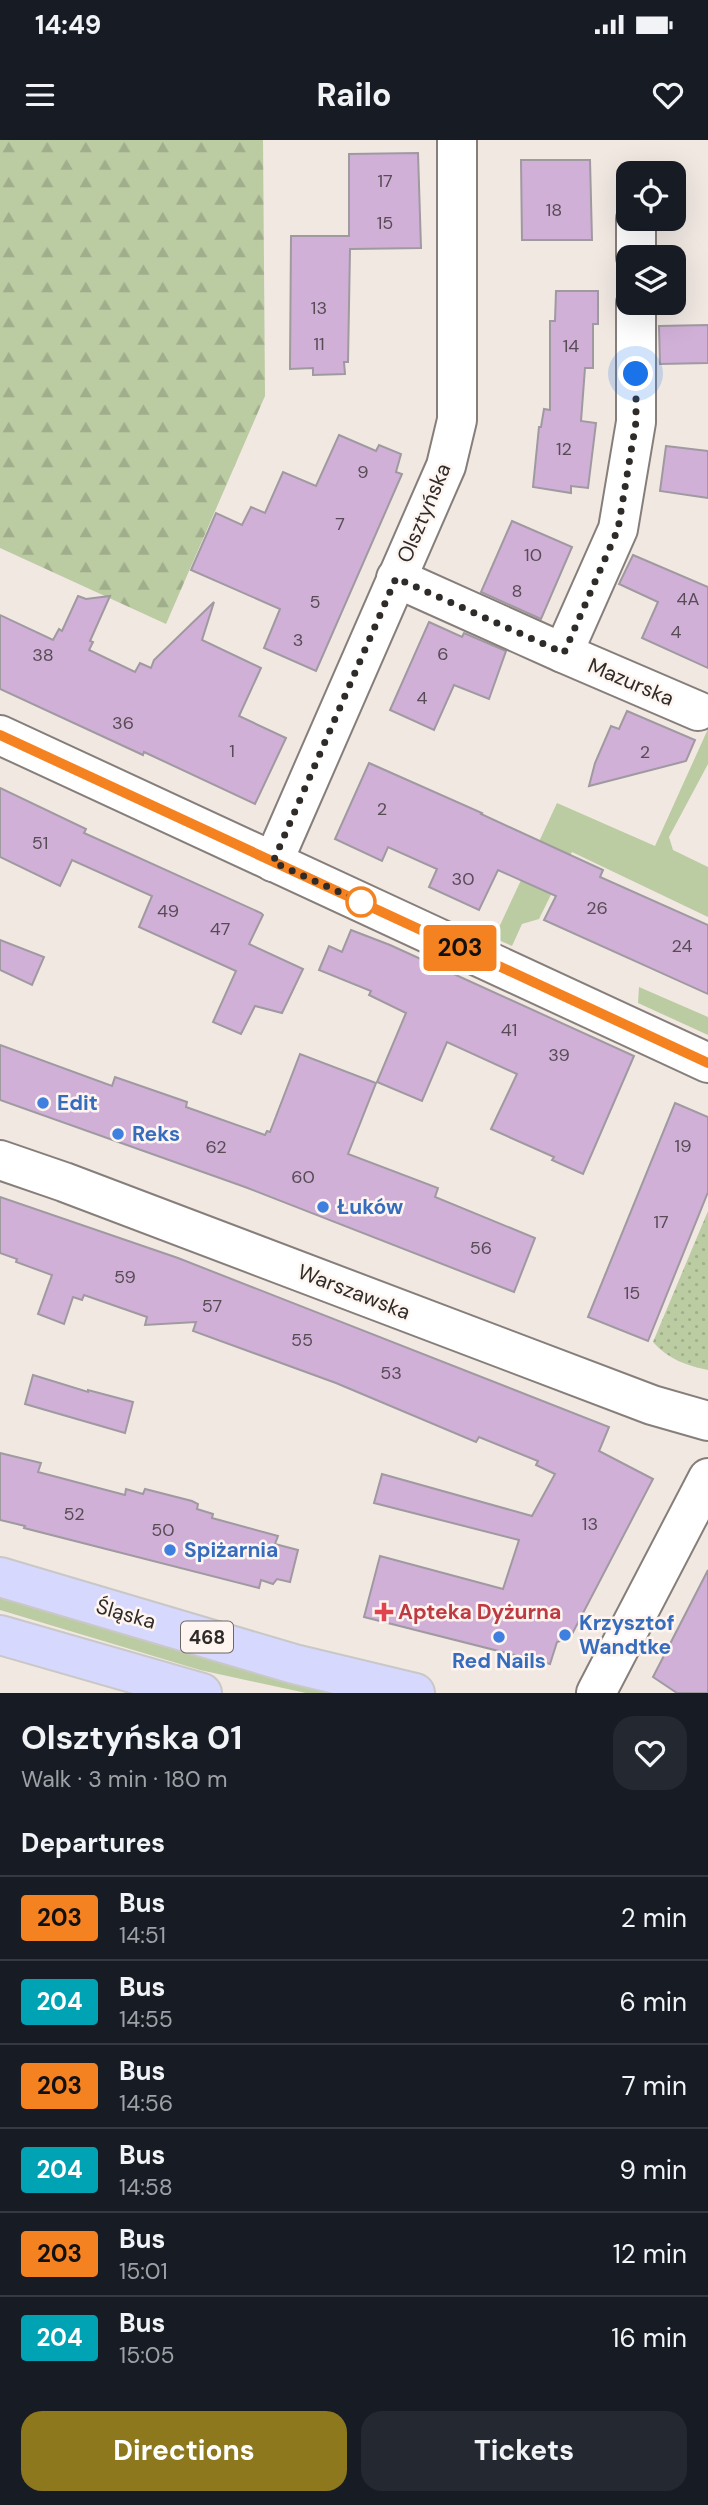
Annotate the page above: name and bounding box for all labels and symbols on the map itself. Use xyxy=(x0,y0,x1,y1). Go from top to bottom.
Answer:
house number: 17 xyxy=(377,169,393,193)
house number: 18 xyxy=(546,198,562,222)
house number: 15 xyxy=(377,211,393,235)
house number: 13 xyxy=(311,296,327,320)
house number: 11 xyxy=(313,332,325,356)
house number: 14 xyxy=(563,334,579,358)
your location xyxy=(618,356,653,391)
house number: 12 xyxy=(556,437,572,461)
street label: Olsztyńska xyxy=(390,459,458,567)
house number: 9 xyxy=(357,460,369,484)
house number: 7 xyxy=(335,512,345,536)
house number: 10 xyxy=(524,543,542,567)
house number: 8 xyxy=(512,579,522,603)
house number: 4A xyxy=(677,587,699,611)
house number: 5 xyxy=(310,590,320,614)
house number: 4 xyxy=(671,620,682,644)
house number: 3 xyxy=(293,628,303,652)
house number: 6 xyxy=(437,642,449,666)
house number: 38 xyxy=(32,643,54,667)
street label: Mazurska xyxy=(584,651,678,713)
house number: 4 xyxy=(417,686,428,710)
house number: 36 xyxy=(112,711,134,735)
house number: 1 xyxy=(229,739,235,763)
house number: 2 xyxy=(640,740,650,764)
house number: 2 xyxy=(377,797,387,821)
house number: 51 xyxy=(32,831,48,855)
house number: 30 xyxy=(452,867,474,891)
unlabelled marker xyxy=(346,887,376,917)
house number: 26 xyxy=(586,896,608,920)
house number: 49 xyxy=(157,899,179,923)
house number: 47 xyxy=(210,917,230,941)
line badge: 203 xyxy=(420,925,500,971)
house number: 24 xyxy=(672,934,693,958)
house number: 41 xyxy=(501,1018,517,1042)
house number: 39 xyxy=(548,1043,570,1067)
place label: Edit xyxy=(57,1089,98,1117)
marker: Edit xyxy=(35,1095,51,1111)
place label: Reks xyxy=(132,1120,180,1148)
marker: Reks xyxy=(110,1126,126,1142)
house number: 19 xyxy=(675,1134,691,1158)
house number: 62 xyxy=(205,1135,227,1159)
house number: 60 xyxy=(291,1165,315,1189)
place label: Łuków xyxy=(337,1193,403,1221)
marker: Łuków xyxy=(315,1199,331,1215)
house number: 17 xyxy=(653,1210,669,1234)
house number: 56 xyxy=(470,1236,492,1260)
street label: Warszawska xyxy=(294,1258,414,1326)
house number: 59 xyxy=(114,1265,136,1289)
house number: 15 xyxy=(624,1281,640,1305)
house number: 57 xyxy=(202,1294,222,1318)
house number: 55 xyxy=(291,1328,313,1352)
house number: 53 xyxy=(380,1361,402,1385)
house number: 52 xyxy=(63,1502,85,1526)
house number: 13 xyxy=(582,1512,598,1536)
house number: 50 xyxy=(151,1518,175,1542)
place label: Spiżarnia xyxy=(184,1536,278,1564)
marker: Spiżarnia xyxy=(162,1542,178,1558)
street label: Śląska xyxy=(93,1592,159,1636)
place label: Apteka Dyżurna xyxy=(398,1598,561,1626)
marker: Apteka Dyżurna xyxy=(376,1604,392,1620)
place label: Krzysztof Wandtke xyxy=(579,1609,675,1661)
road number: 468 xyxy=(181,1622,233,1652)
marker: Krzysztof Wandtke xyxy=(557,1627,573,1643)
marker: Red Nails xyxy=(491,1629,507,1645)
place label: Red Nails xyxy=(452,1647,546,1675)

